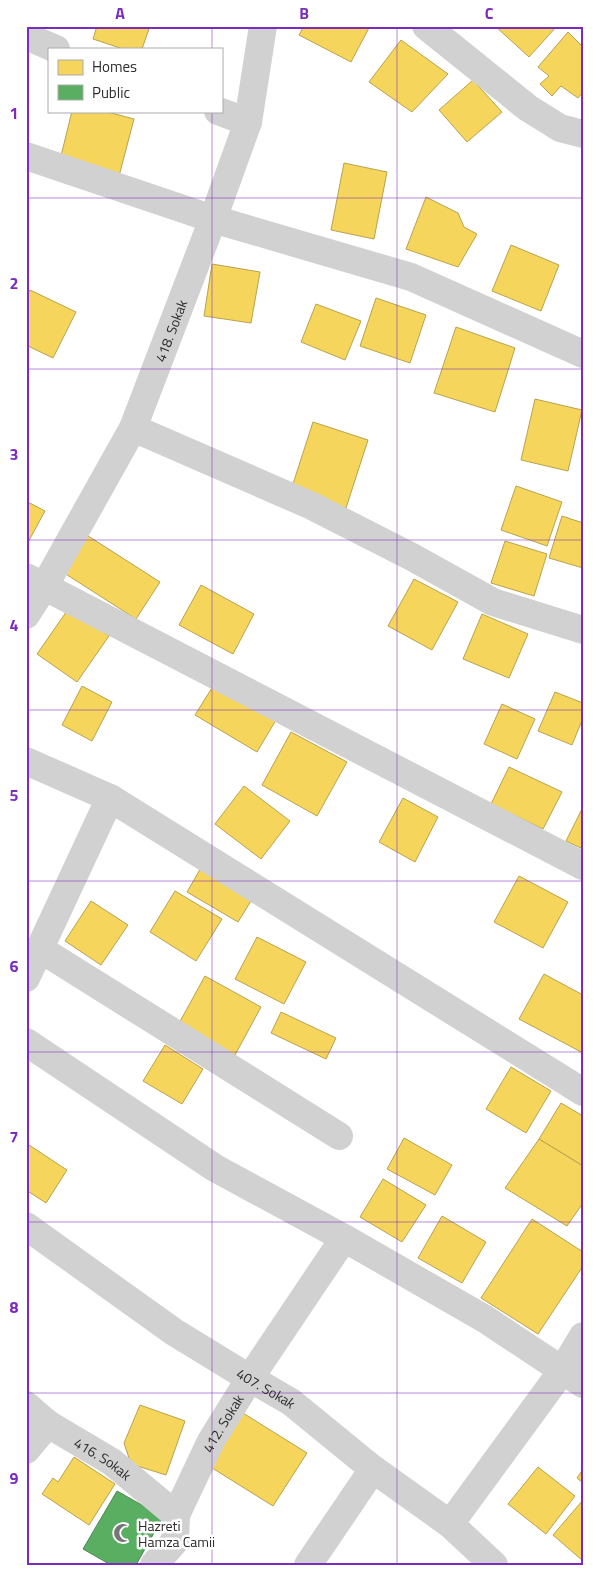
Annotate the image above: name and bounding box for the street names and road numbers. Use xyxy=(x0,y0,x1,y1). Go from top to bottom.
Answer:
street label: 418. Sokak xyxy=(149,296,192,365)
street label: 407. Sokak xyxy=(233,1362,301,1413)
street label: 412. Sokak xyxy=(197,1390,248,1456)
street label: 416. Sokak xyxy=(70,1432,137,1485)

